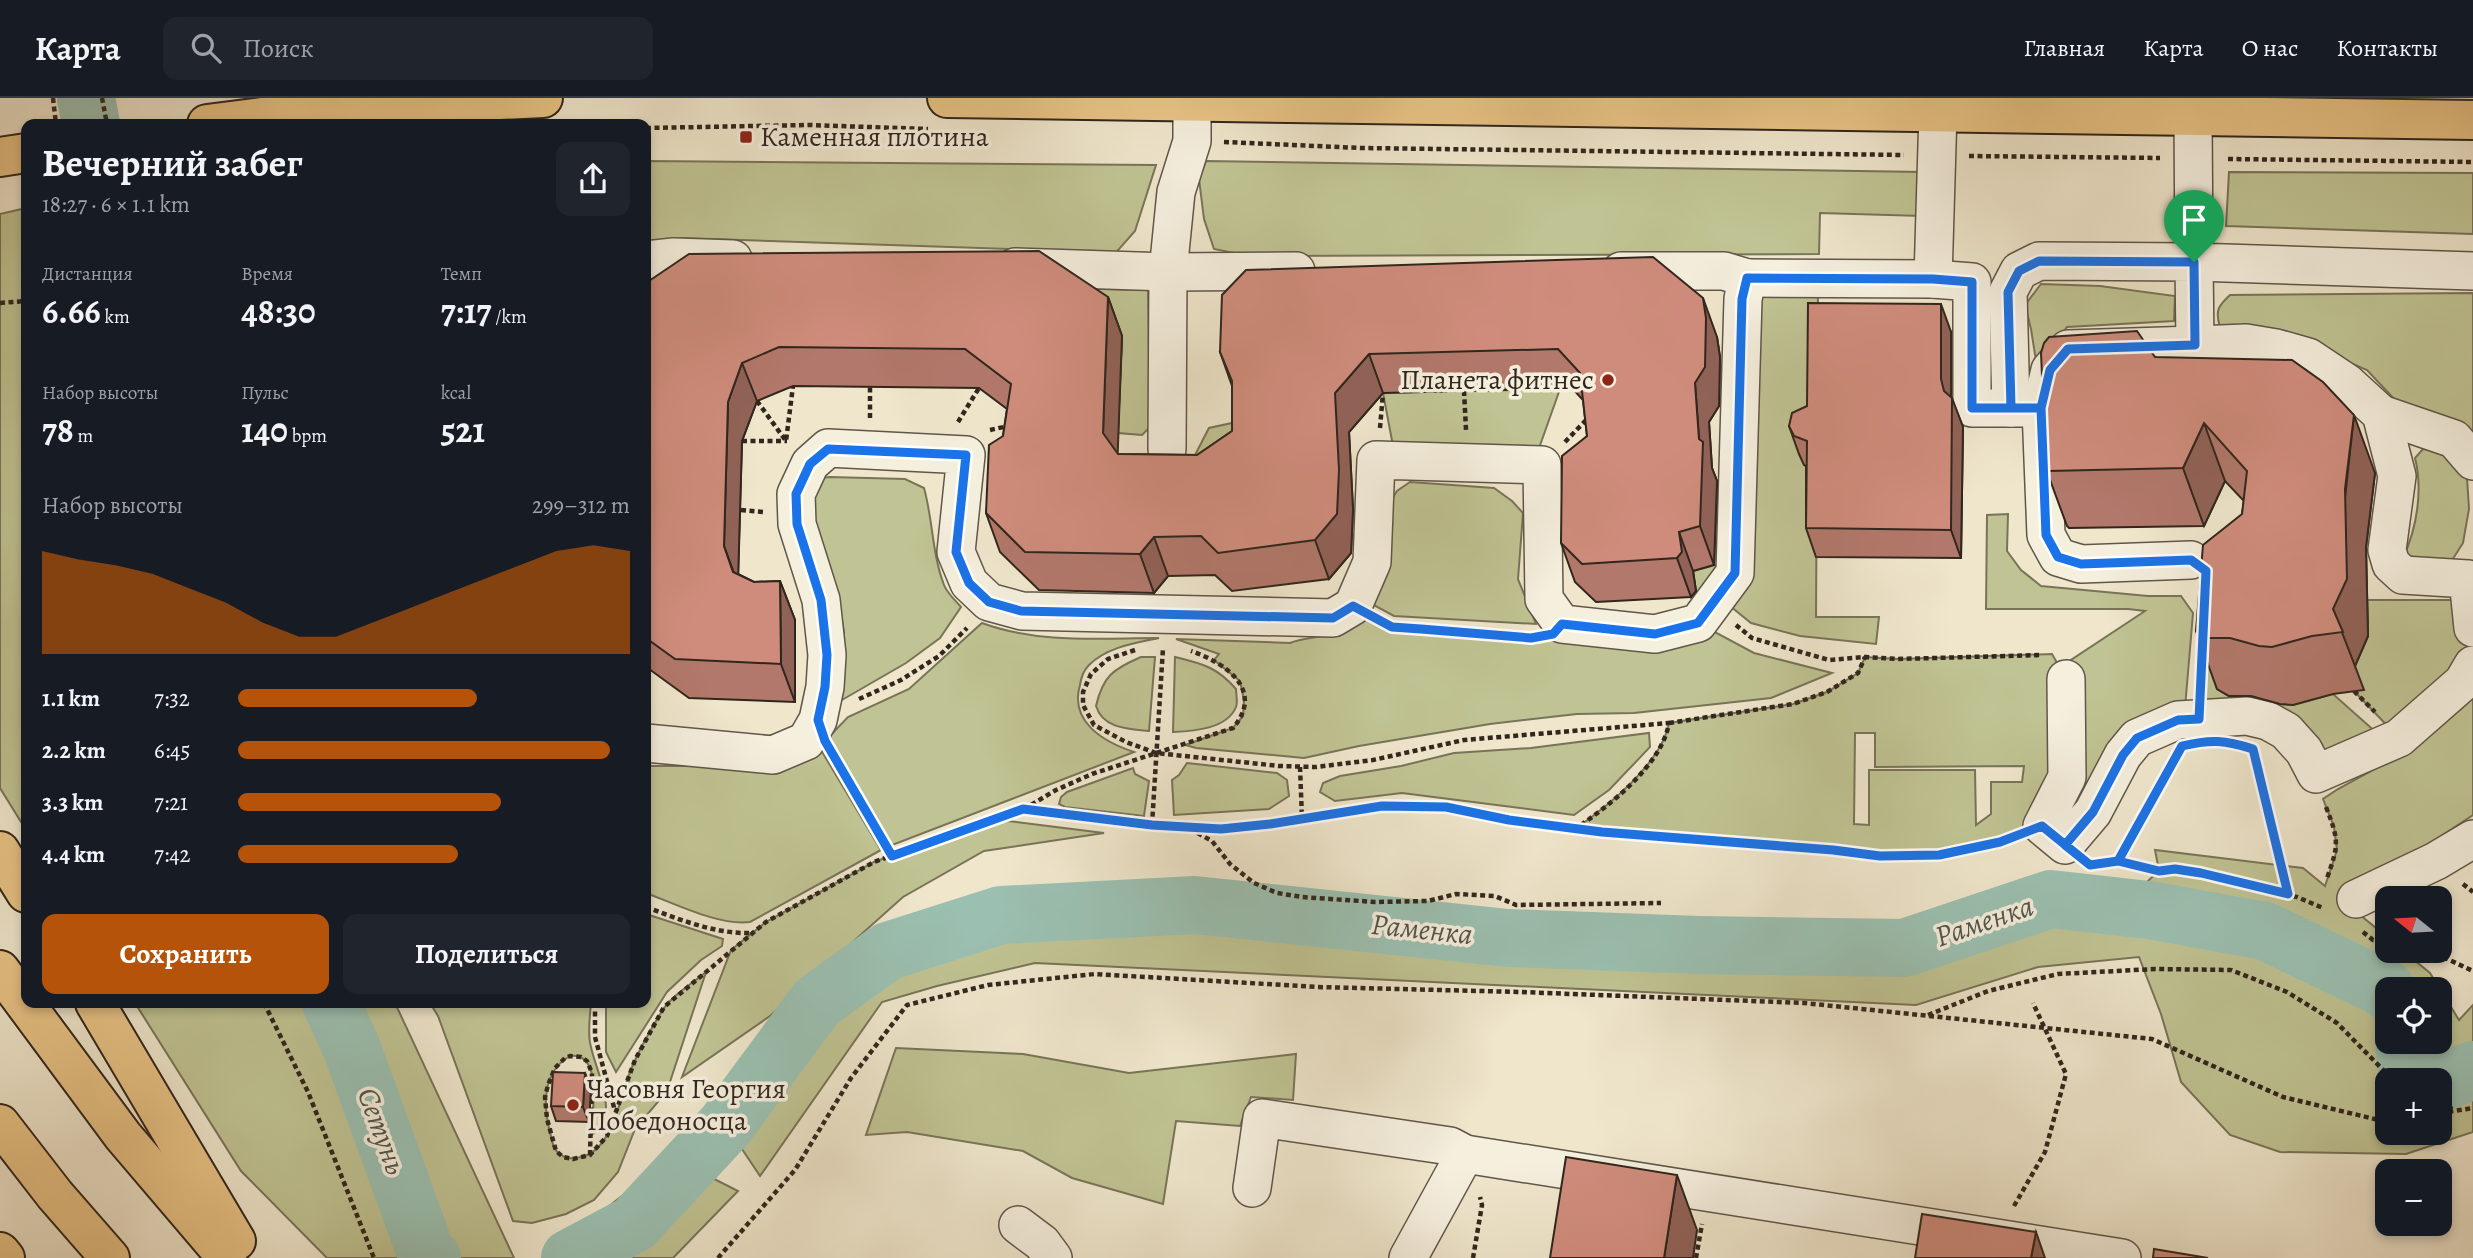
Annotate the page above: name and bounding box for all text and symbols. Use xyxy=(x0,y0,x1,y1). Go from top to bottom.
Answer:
search box xyxy=(163,17,653,80)
text: Карта xyxy=(35,26,121,71)
icon: search xyxy=(187,29,225,67)
text: Поиск xyxy=(243,31,314,66)
text: Главная xyxy=(2024,32,2105,64)
text: Карта xyxy=(2143,32,2204,64)
text: О нас xyxy=(2242,32,2298,64)
text: Контакты xyxy=(2336,32,2438,64)
place label: Каменная плотина xyxy=(760,118,989,156)
marker: Каменная плотина xyxy=(738,129,754,145)
text: Вечерний забег xyxy=(42,137,303,189)
button: share xyxy=(556,142,630,216)
text: 18:27 · 6 × 1.1 km xyxy=(42,189,190,220)
pin xyxy=(2164,190,2224,262)
icon: arrive xyxy=(2175,201,2213,239)
text: Дистанция xyxy=(42,261,133,287)
text: Время xyxy=(241,261,293,287)
text: Темп xyxy=(441,261,482,287)
text: 6.66 xyxy=(42,287,101,335)
text: 48:30 xyxy=(241,287,316,335)
text: 7:17 xyxy=(441,287,491,335)
text: km xyxy=(101,304,130,330)
text: /km xyxy=(491,304,527,330)
place label: Планета фитнес xyxy=(1400,361,1594,399)
marker: Планета фитнес xyxy=(1600,372,1616,388)
text: Набор высоты xyxy=(42,380,158,406)
text: Пульс xyxy=(241,380,289,406)
text: kcal xyxy=(441,380,471,406)
text: 78 xyxy=(42,406,74,454)
text: 140 xyxy=(241,406,288,454)
text: 521 xyxy=(441,406,485,454)
text: m xyxy=(74,423,93,449)
text: bpm xyxy=(288,423,327,449)
text: Набор высоты xyxy=(42,490,183,521)
text: 299–312 m xyxy=(532,490,630,521)
text: 1.1 km xyxy=(42,683,100,714)
text: 7:32 xyxy=(154,683,190,714)
text: 2.2 km xyxy=(42,735,106,766)
text: 6:45 xyxy=(154,735,190,766)
text: 3.3 km xyxy=(42,787,103,818)
text: 7:21 xyxy=(154,787,188,818)
text: 4.4 km xyxy=(42,839,105,870)
text: 7:42 xyxy=(154,839,190,870)
water label: Раменка xyxy=(1929,886,2039,956)
north arrow xyxy=(2375,886,2452,962)
map controls xyxy=(2375,886,2452,1236)
water label: Раменка xyxy=(1369,904,1475,954)
button: Сохранить xyxy=(42,914,329,994)
button: Поделиться xyxy=(343,914,630,994)
button: locate xyxy=(2375,977,2452,1054)
button: + xyxy=(2375,1068,2452,1145)
place label: Часовня Георгия Победоносца xyxy=(587,1070,786,1140)
water label: Сетунь xyxy=(348,1082,416,1180)
marker: Часовня Георгия Победоносца xyxy=(565,1097,581,1113)
button: − xyxy=(2375,1159,2452,1236)

